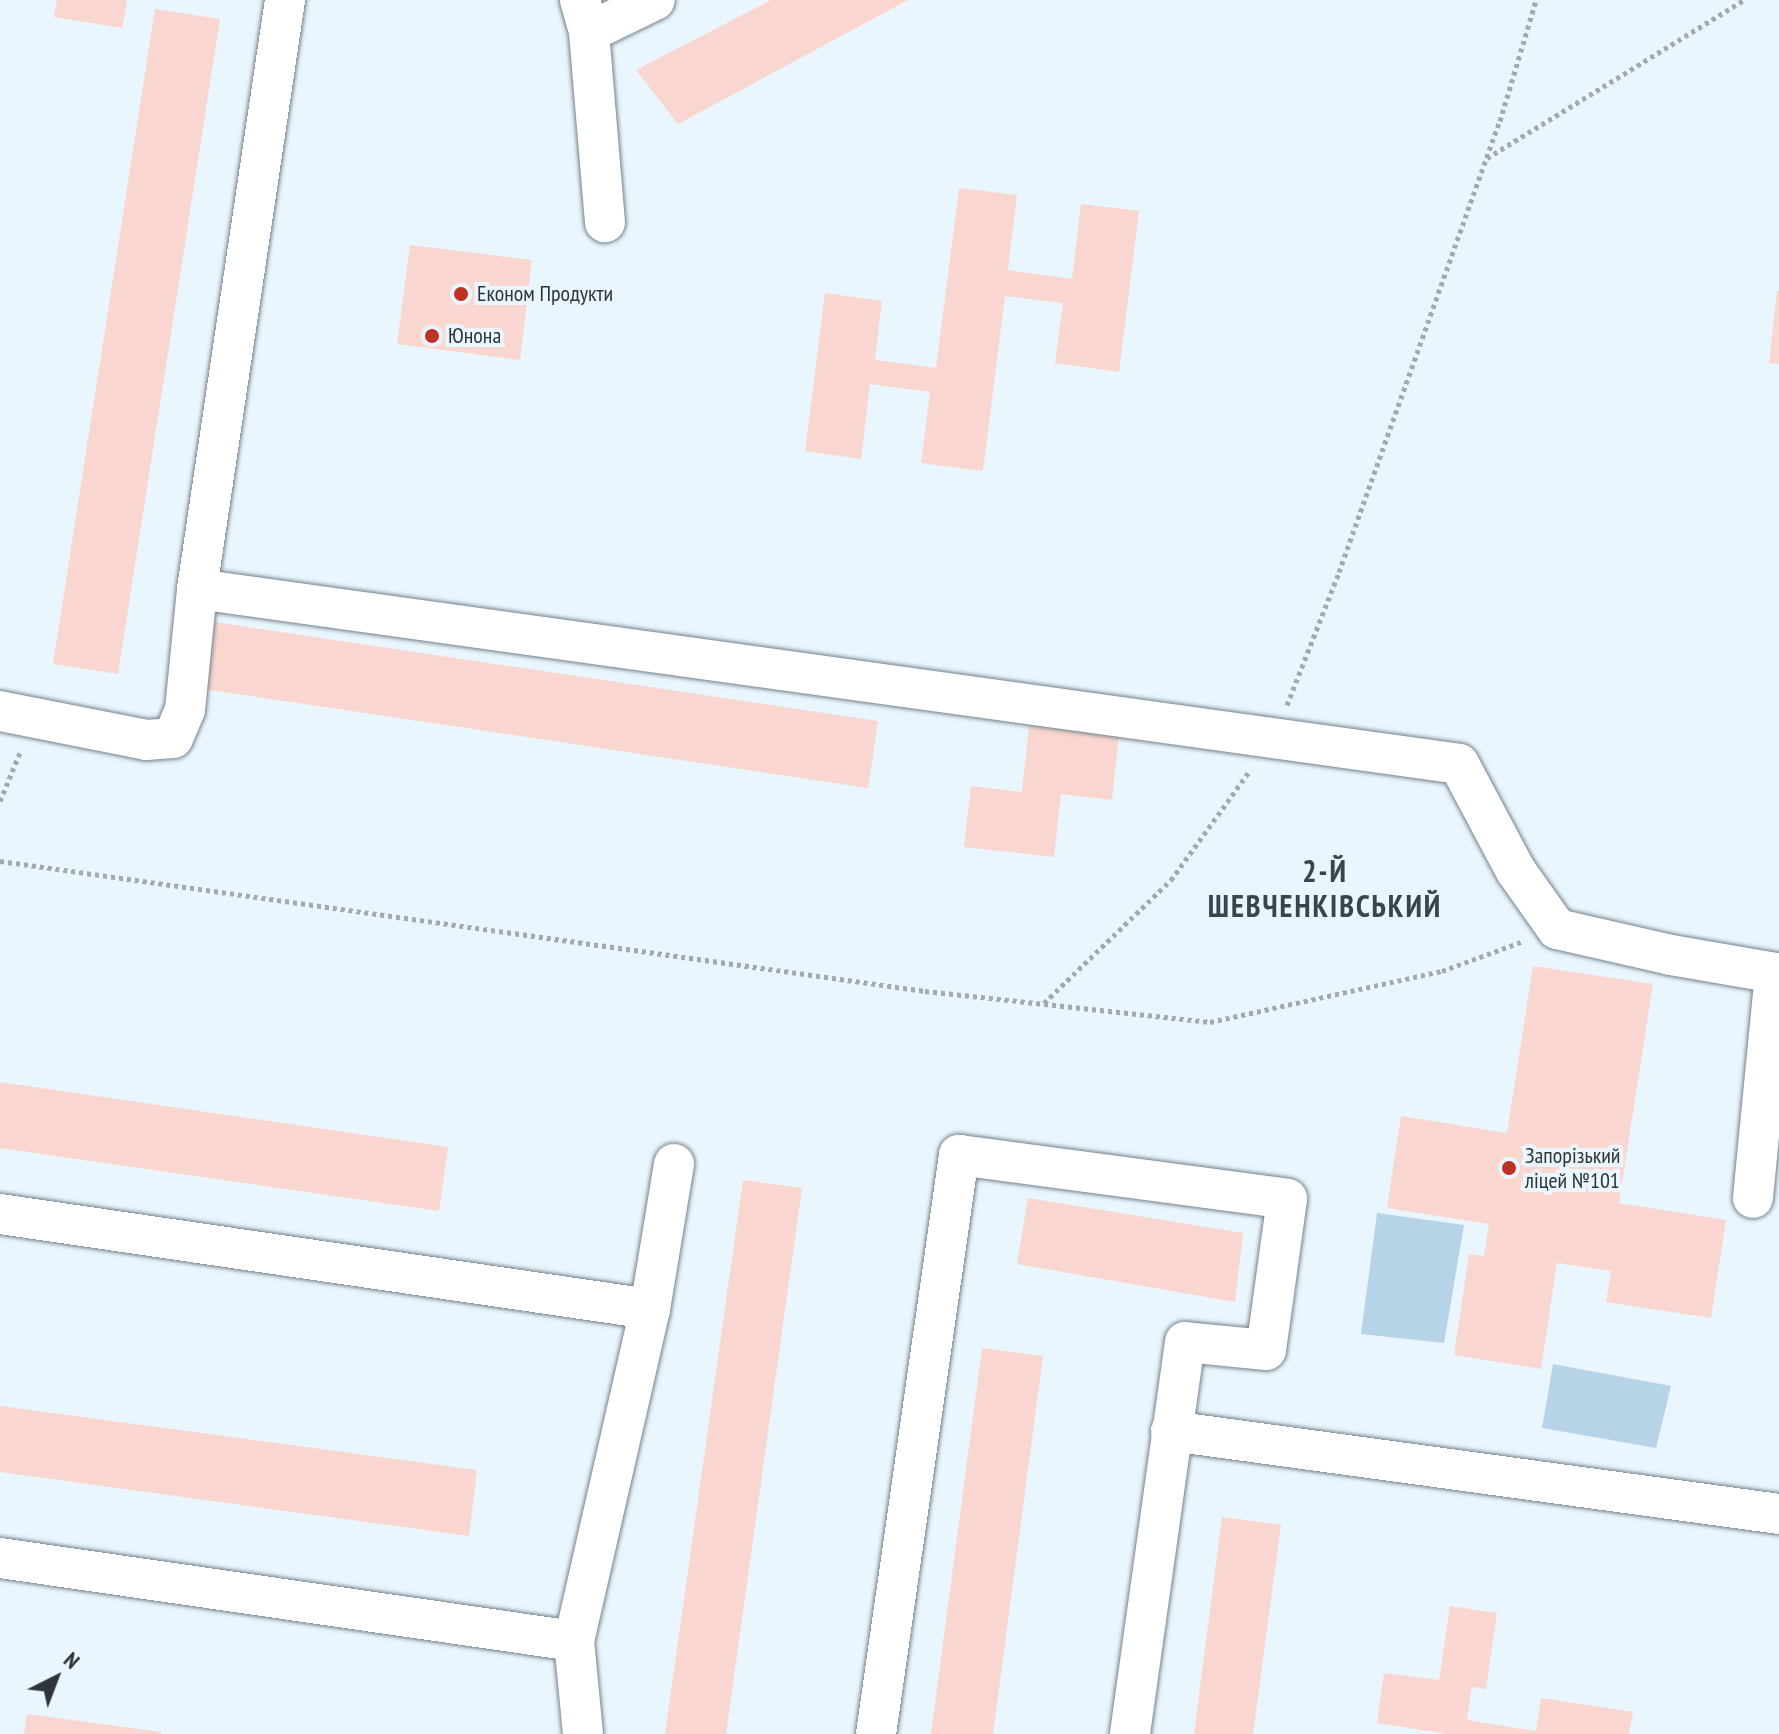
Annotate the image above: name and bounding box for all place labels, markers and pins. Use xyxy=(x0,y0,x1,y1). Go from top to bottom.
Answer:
place label: Економ Продукти xyxy=(477,281,613,307)
marker: Економ Продукти xyxy=(452,285,470,303)
place label: Юнона xyxy=(448,323,501,349)
marker: Юнона xyxy=(423,327,441,345)
place label: Запорізький ліцей №101 xyxy=(1525,1142,1621,1194)
marker: Запорізький ліцей №101 xyxy=(1500,1159,1518,1177)

